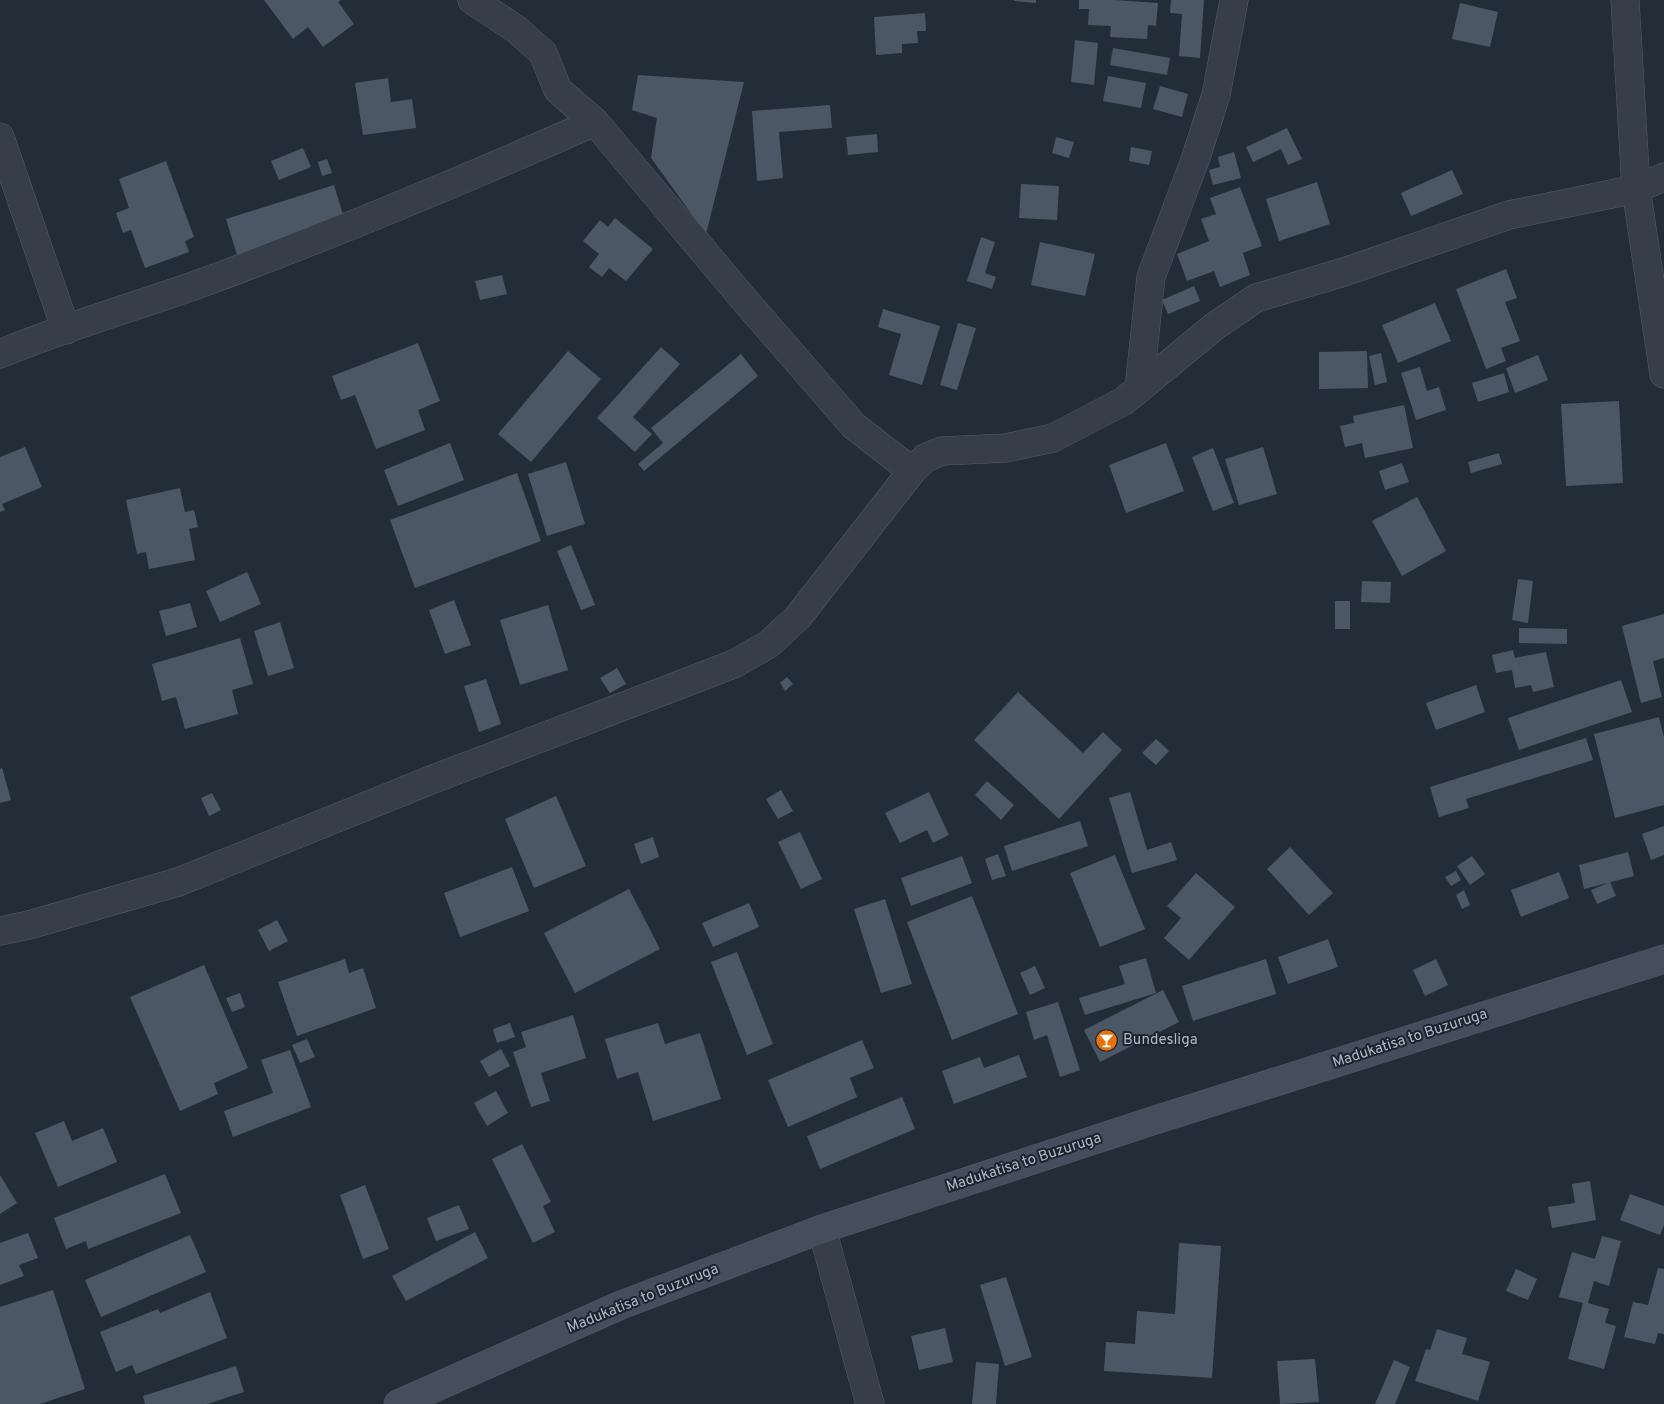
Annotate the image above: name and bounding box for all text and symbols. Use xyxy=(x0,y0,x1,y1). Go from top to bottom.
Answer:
street label: Madukatisa to Buzuruga xyxy=(1330,1005,1490,1073)
bar icon: Bundesliga xyxy=(1095,1028,1119,1052)
place label: Bundesliga xyxy=(1123,1031,1198,1050)
street label: Madukatisa to Buzuruga xyxy=(944,1129,1104,1197)
street label: Madukatisa to Buzuruga xyxy=(564,1260,722,1338)

